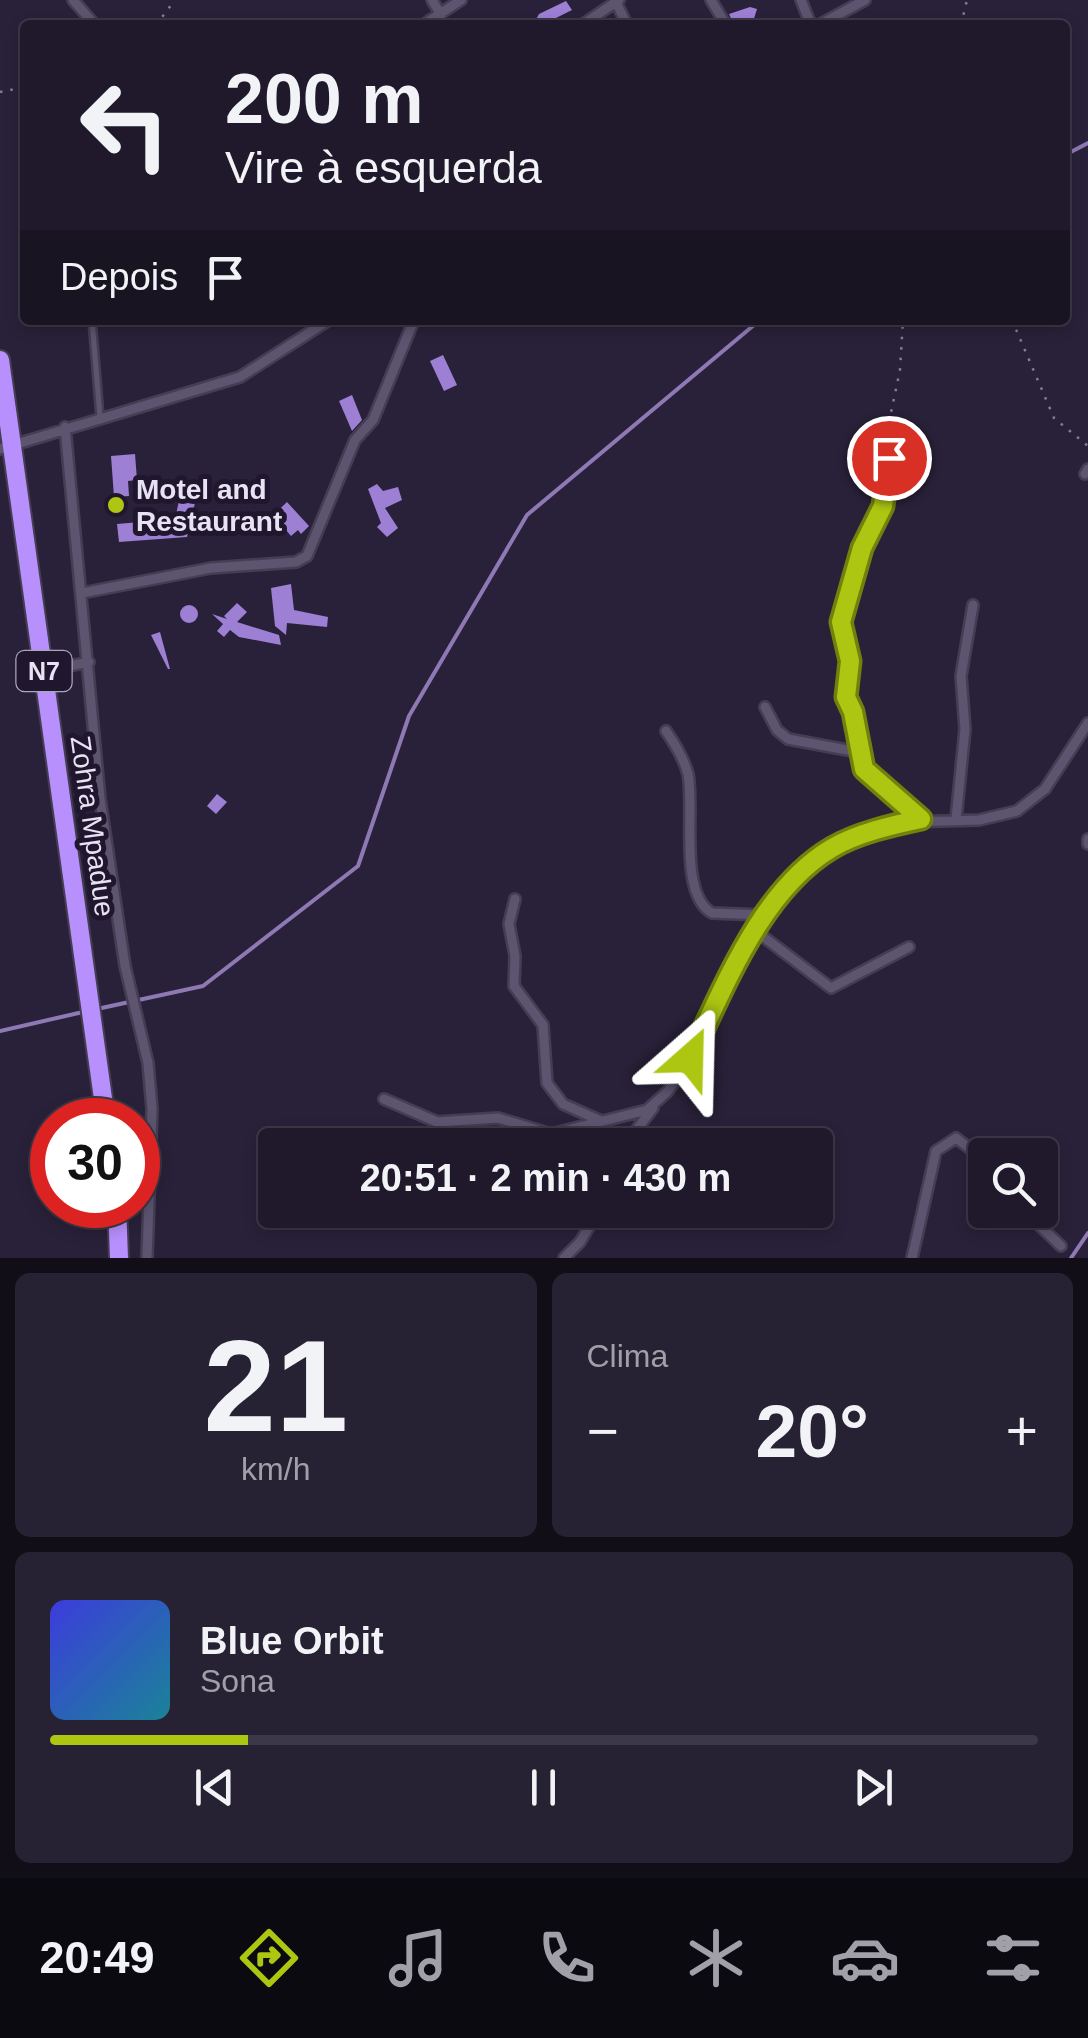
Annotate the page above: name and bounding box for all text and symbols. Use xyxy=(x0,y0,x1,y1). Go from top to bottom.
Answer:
icon: left xyxy=(60,60,190,190)
text: 200 m xyxy=(225,60,423,138)
text: Vire à esquerda xyxy=(225,142,542,193)
icon: arrive xyxy=(198,250,253,305)
text: Depois xyxy=(60,256,178,298)
pin xyxy=(847,416,932,501)
icon: arrive xyxy=(862,431,917,486)
place label: Motel and Restaurant xyxy=(136,474,282,537)
marker: Motel and Restaurant xyxy=(105,494,127,516)
road number: N7 xyxy=(17,651,72,691)
street label: Zohra Mpadue xyxy=(64,734,121,918)
position arrow xyxy=(638,1006,742,1110)
speed limit sign: 30 xyxy=(30,1098,160,1228)
map controls xyxy=(968,1138,1058,1228)
button: search xyxy=(968,1138,1058,1228)
text: 20:51 · 2 min · 430 m xyxy=(360,1157,731,1199)
text: 21 xyxy=(203,1313,348,1459)
text: Clima xyxy=(587,1338,668,1374)
text: 20° xyxy=(756,1389,869,1473)
text: − xyxy=(587,1400,619,1462)
text: + xyxy=(1006,1400,1038,1462)
text: km/h xyxy=(241,1451,310,1487)
text: Blue Orbit xyxy=(200,1620,384,1662)
text: Sona xyxy=(200,1663,275,1699)
icon: previous xyxy=(187,1760,242,1815)
icon: pause xyxy=(516,1760,571,1815)
icon: next xyxy=(846,1760,901,1815)
icon: directions xyxy=(234,1923,304,1993)
icon: music xyxy=(383,1923,453,1993)
icon: phone xyxy=(532,1923,602,1993)
icon: climate xyxy=(681,1923,751,1993)
icon: car xyxy=(830,1923,900,1993)
icon: filters xyxy=(978,1923,1048,1993)
text: 20:49 xyxy=(39,1932,155,1983)

